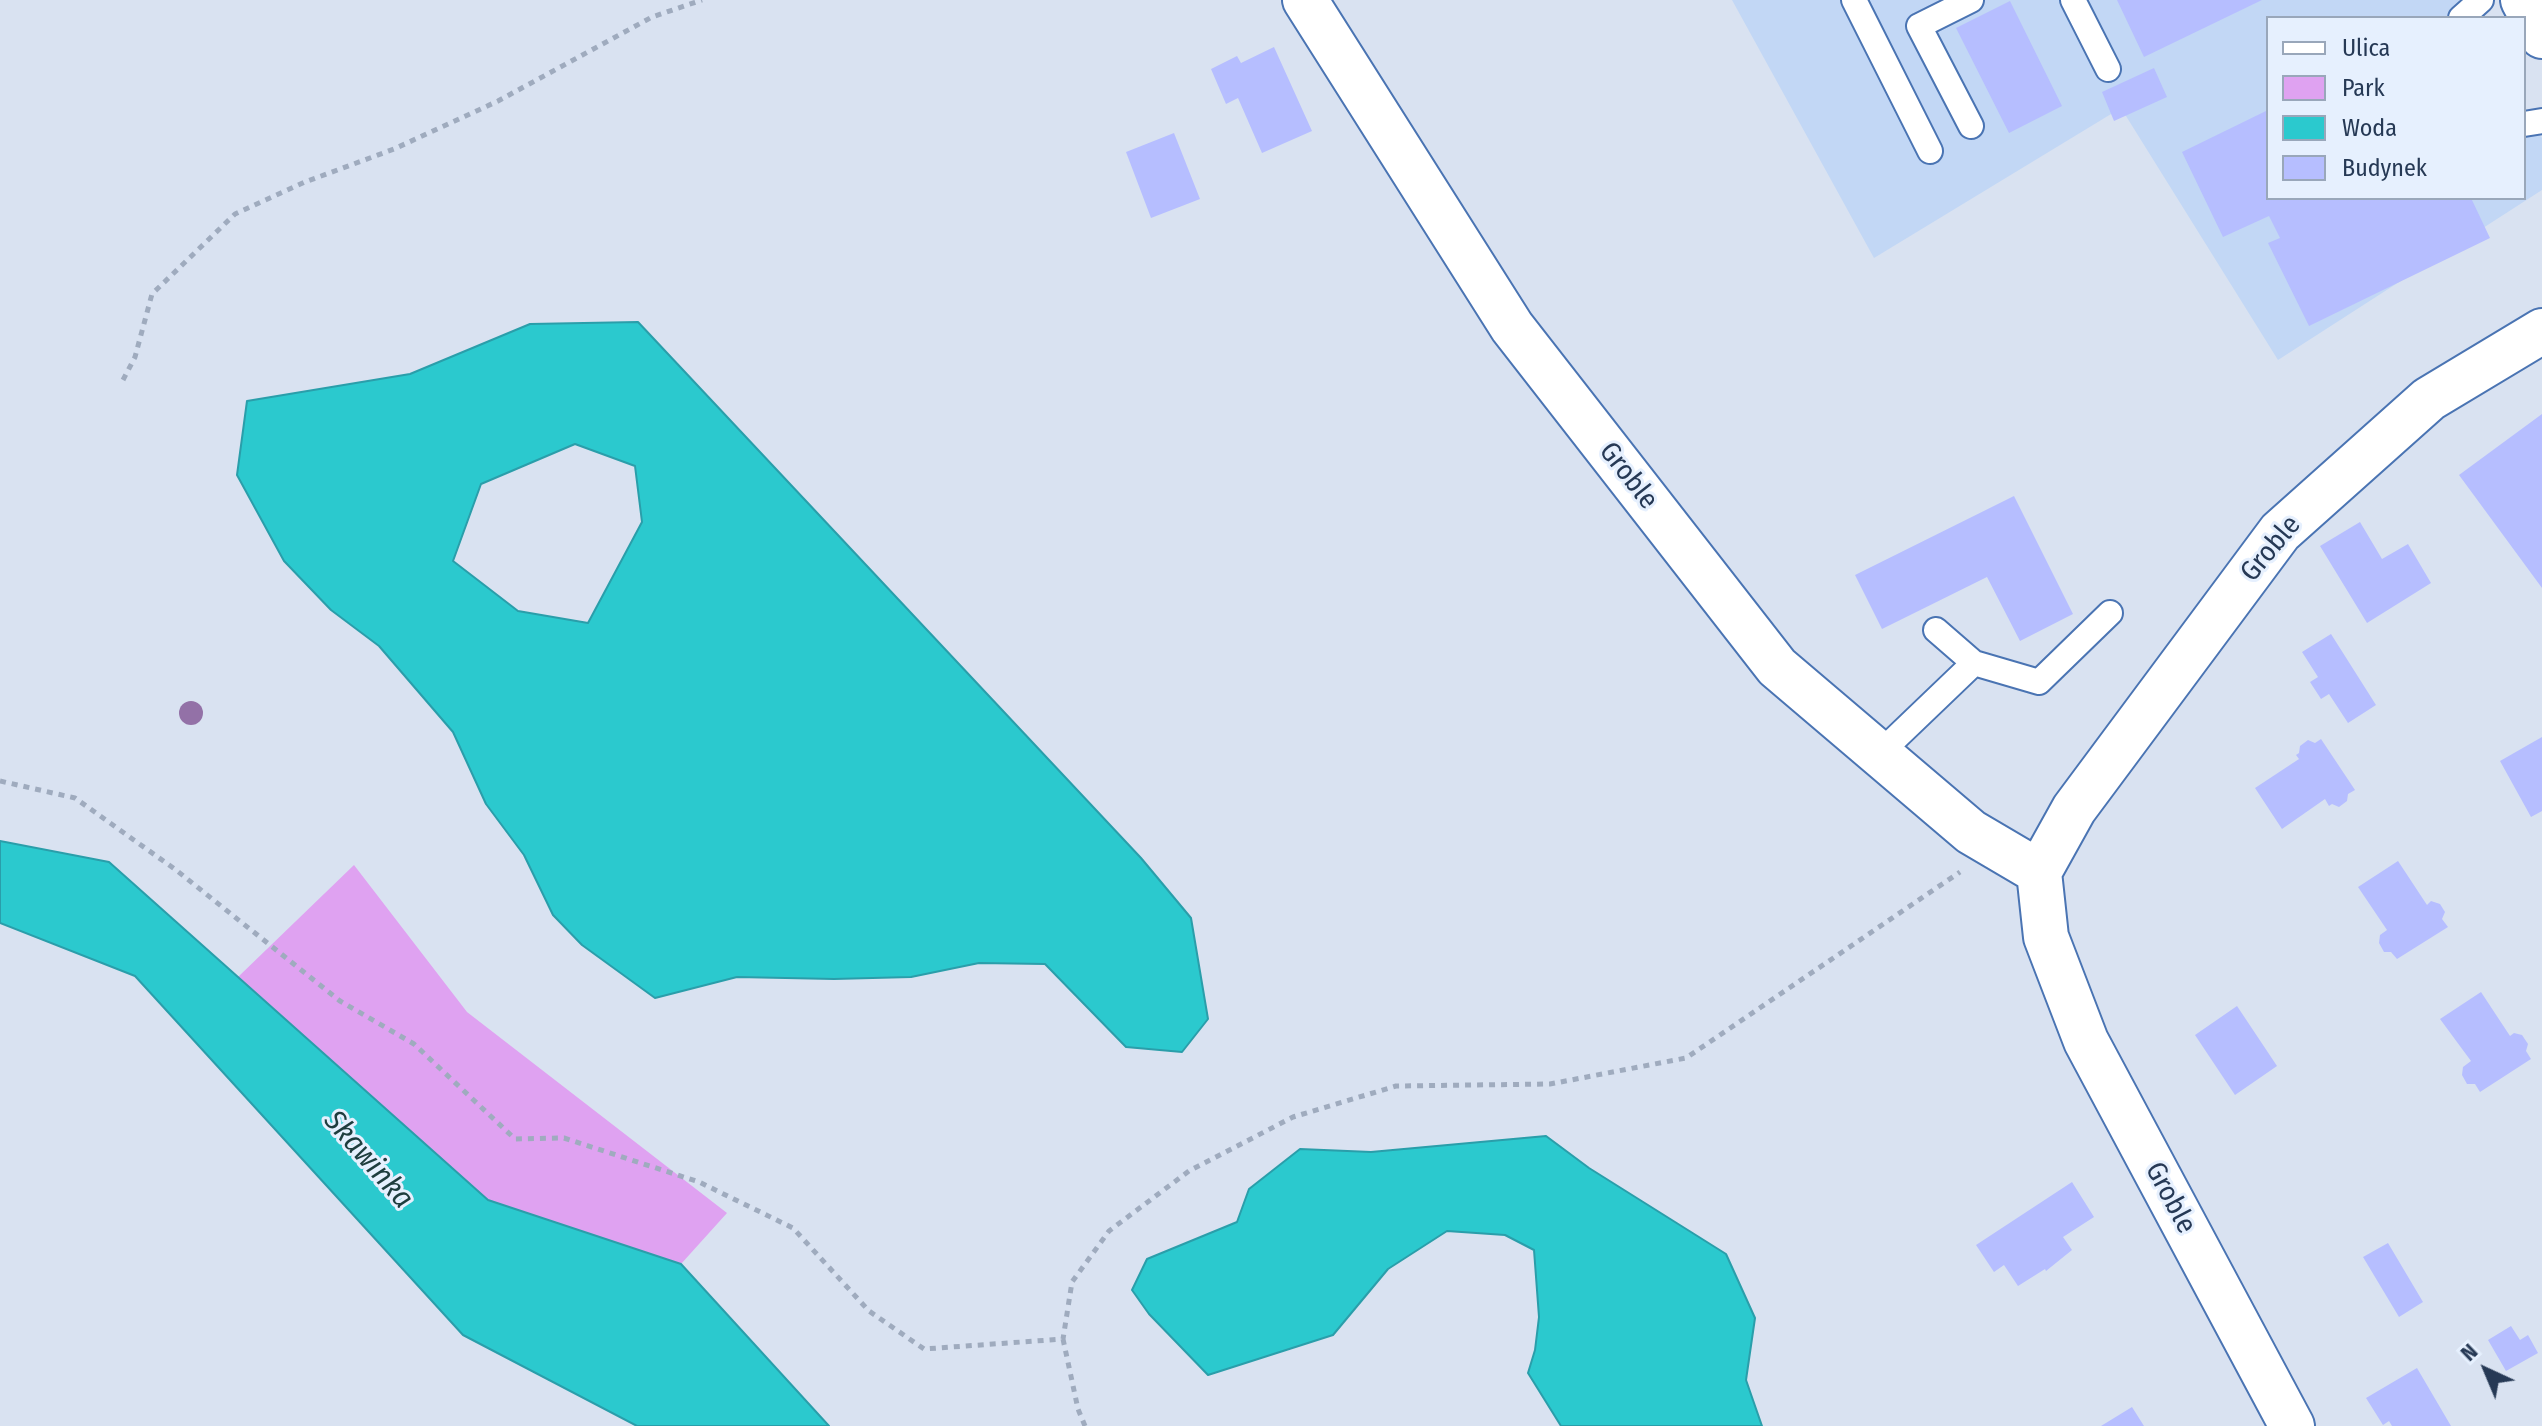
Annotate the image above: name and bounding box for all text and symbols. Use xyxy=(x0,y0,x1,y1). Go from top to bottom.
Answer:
legend xyxy=(2266,16,2526,200)
text: Ulica xyxy=(2342,34,2390,62)
text: Park xyxy=(2342,74,2385,102)
text: Woda xyxy=(2342,114,2397,142)
text: Budynek xyxy=(2342,154,2427,182)
street label: Groble xyxy=(1591,436,1665,516)
street label: Groble xyxy=(2234,509,2308,589)
water label: Skawinka xyxy=(316,1104,420,1216)
street label: Groble xyxy=(2137,1157,2203,1239)
north arrow xyxy=(2446,1330,2526,1410)
text: N xyxy=(2455,1338,2483,1367)

